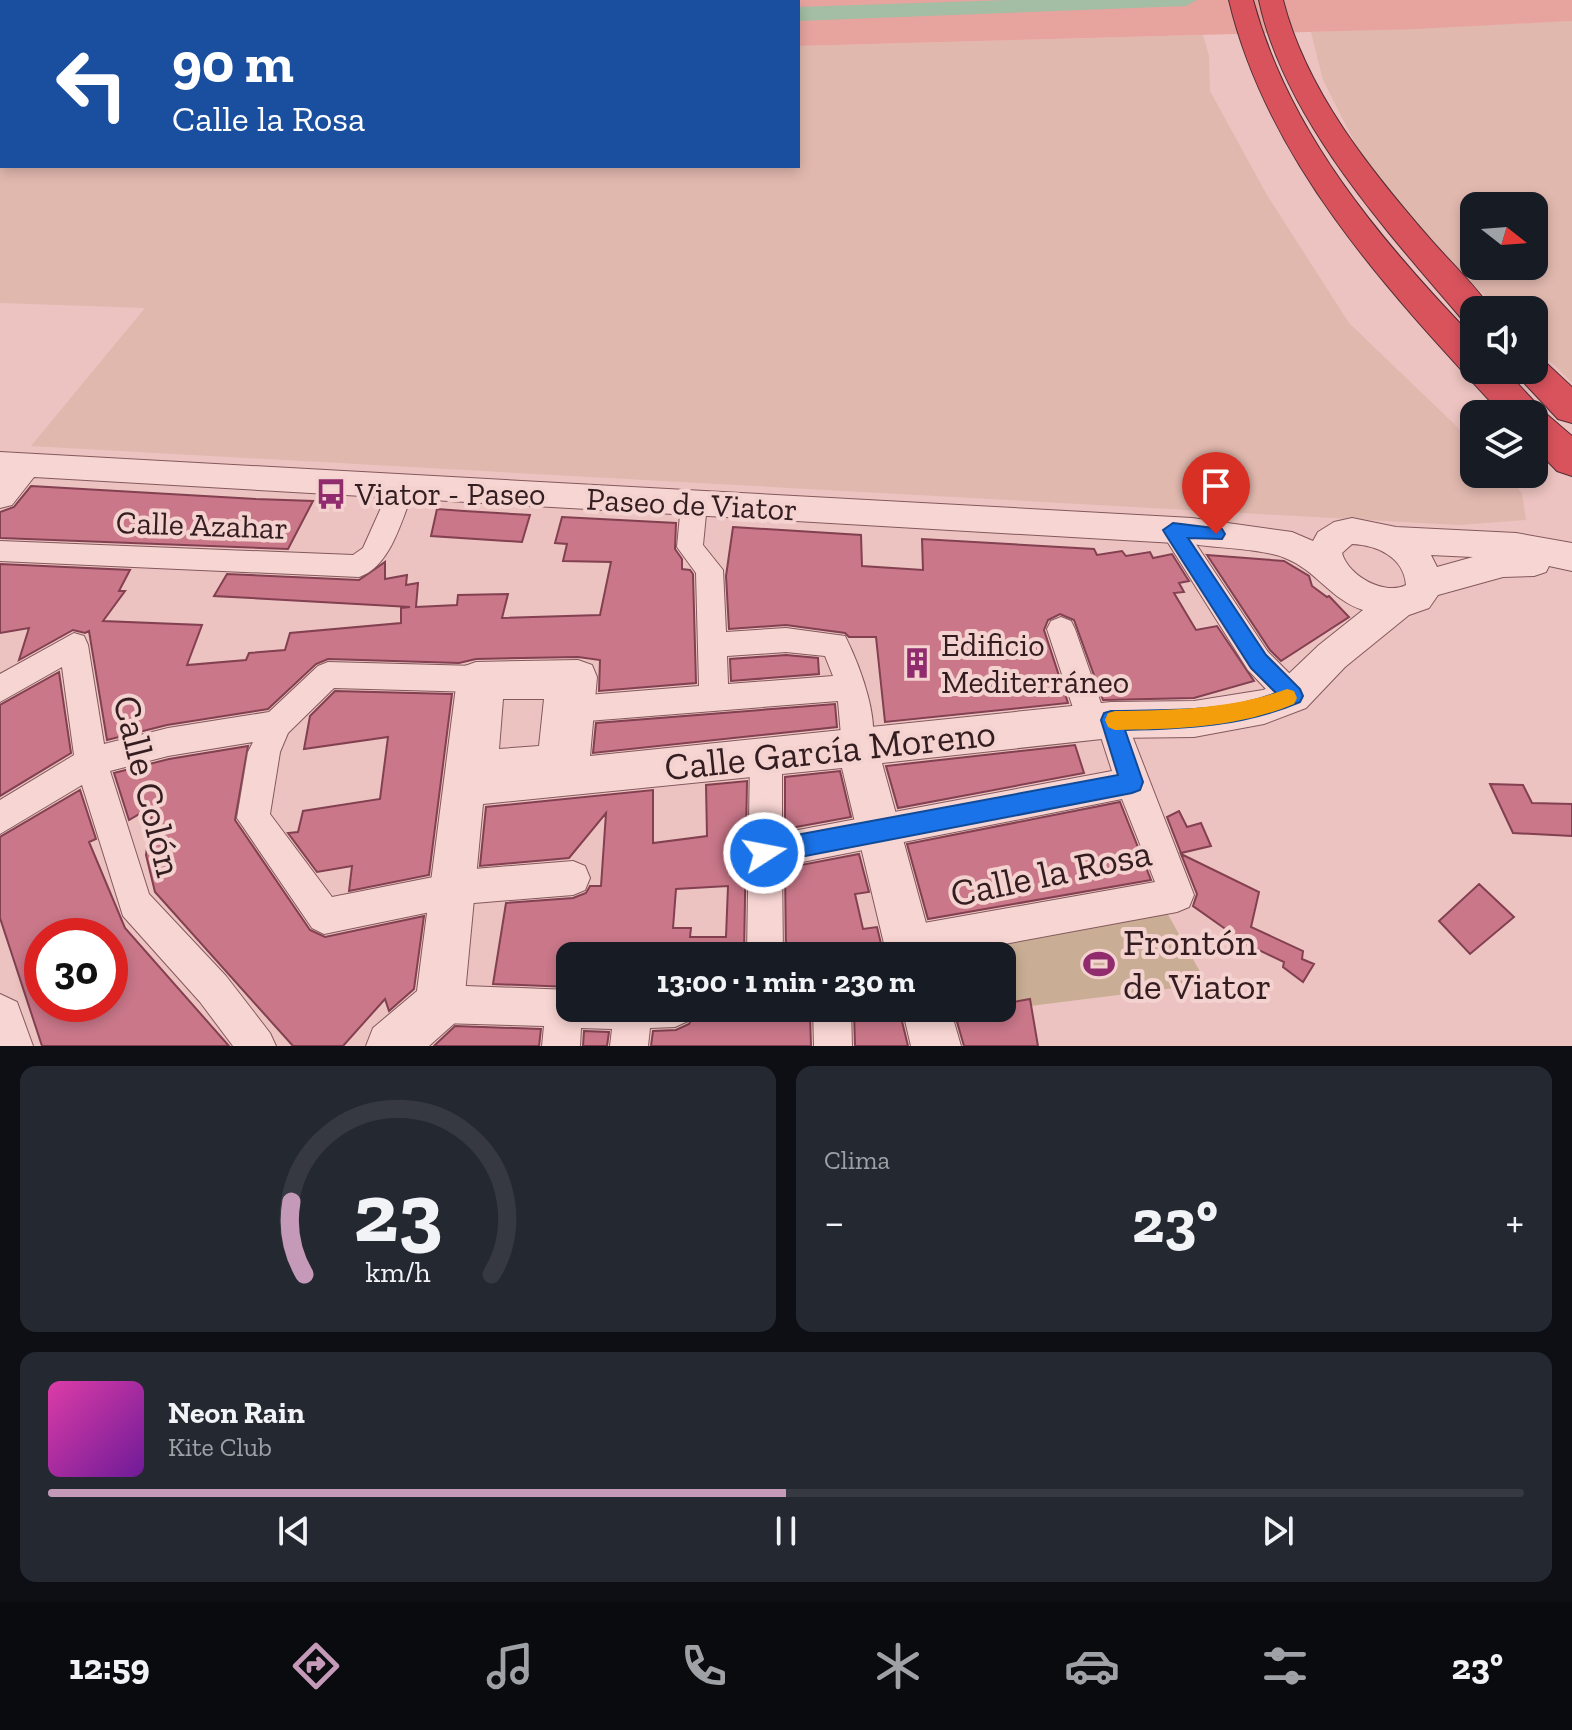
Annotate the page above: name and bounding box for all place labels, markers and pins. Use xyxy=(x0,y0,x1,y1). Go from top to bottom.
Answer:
pin xyxy=(1182,452,1250,534)
place label: Viator - Paseo xyxy=(354,475,546,513)
bus stop icon: Viator - Paseo xyxy=(314,477,348,511)
place label: Edificio Mediterráneo xyxy=(941,626,1129,701)
building icon: Edificio Mediterráneo xyxy=(900,646,934,680)
place label: Frontón de Viator xyxy=(1123,919,1271,1009)
sports icon: Frontón de Viator xyxy=(1082,947,1116,981)

